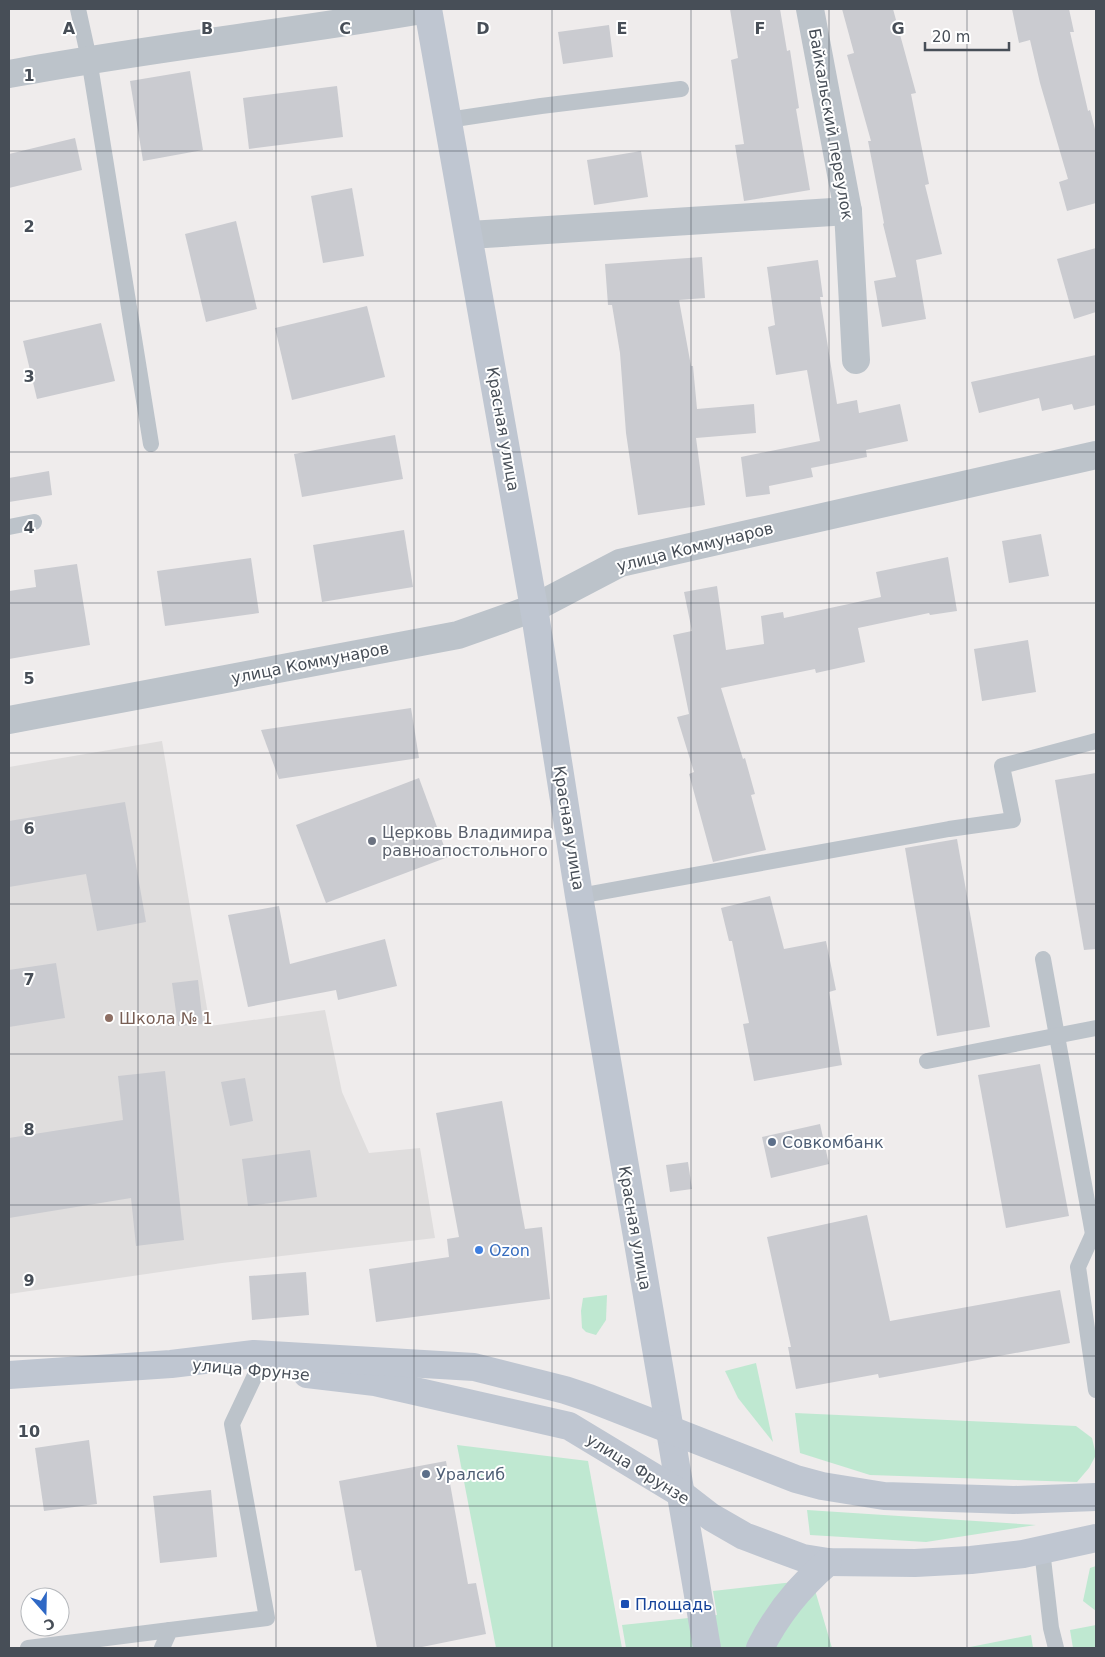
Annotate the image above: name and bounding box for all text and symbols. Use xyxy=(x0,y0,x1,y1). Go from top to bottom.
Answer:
text: A xyxy=(63,19,76,38)
text: B xyxy=(201,19,213,38)
text: C xyxy=(339,19,351,38)
text: D xyxy=(476,19,490,38)
text: E xyxy=(617,19,627,38)
text: F xyxy=(755,19,765,38)
text: G xyxy=(891,19,905,38)
scale bar xyxy=(925,20,1009,52)
street label: Байкальский переулок xyxy=(805,27,857,222)
text: 20 m xyxy=(932,28,970,46)
text: 1 xyxy=(23,66,35,85)
text: 2 xyxy=(23,217,35,236)
street label: Красная улица xyxy=(483,365,523,493)
text: 3 xyxy=(23,367,35,386)
text: 4 xyxy=(23,518,35,537)
street label: улица Коммунаров xyxy=(615,518,775,576)
street label: улица Коммунаров xyxy=(230,638,390,688)
text: 5 xyxy=(23,669,35,688)
street label: Красная улица xyxy=(550,764,588,892)
text: 6 xyxy=(23,819,35,838)
place label: Церковь Владимира равноапостольного xyxy=(382,823,553,860)
marker: Церковь Владимира равноапостольного xyxy=(366,835,378,847)
text: 7 xyxy=(23,970,35,989)
place label: Школа № 1 xyxy=(119,1009,213,1028)
marker: Школа № 1 xyxy=(103,1012,115,1024)
text: 8 xyxy=(23,1120,35,1139)
place label: Совкомбанк xyxy=(782,1133,884,1152)
marker: Совкомбанк xyxy=(766,1136,778,1148)
street label: Красная улица xyxy=(615,1164,655,1292)
place label: Ozon xyxy=(489,1241,530,1260)
marker: Ozon xyxy=(473,1244,485,1256)
text: 9 xyxy=(23,1271,35,1290)
street label: улица Фрунзе xyxy=(191,1355,311,1385)
text: 10 xyxy=(18,1422,40,1441)
street label: улица Фрунзе xyxy=(583,1430,693,1508)
place label: Уралсиб xyxy=(436,1465,505,1484)
marker: Уралсиб xyxy=(420,1468,432,1480)
north arrow xyxy=(20,1587,70,1637)
place label: Площадь xyxy=(635,1595,712,1614)
marker: Площадь xyxy=(619,1598,631,1610)
text: С xyxy=(42,1615,57,1633)

